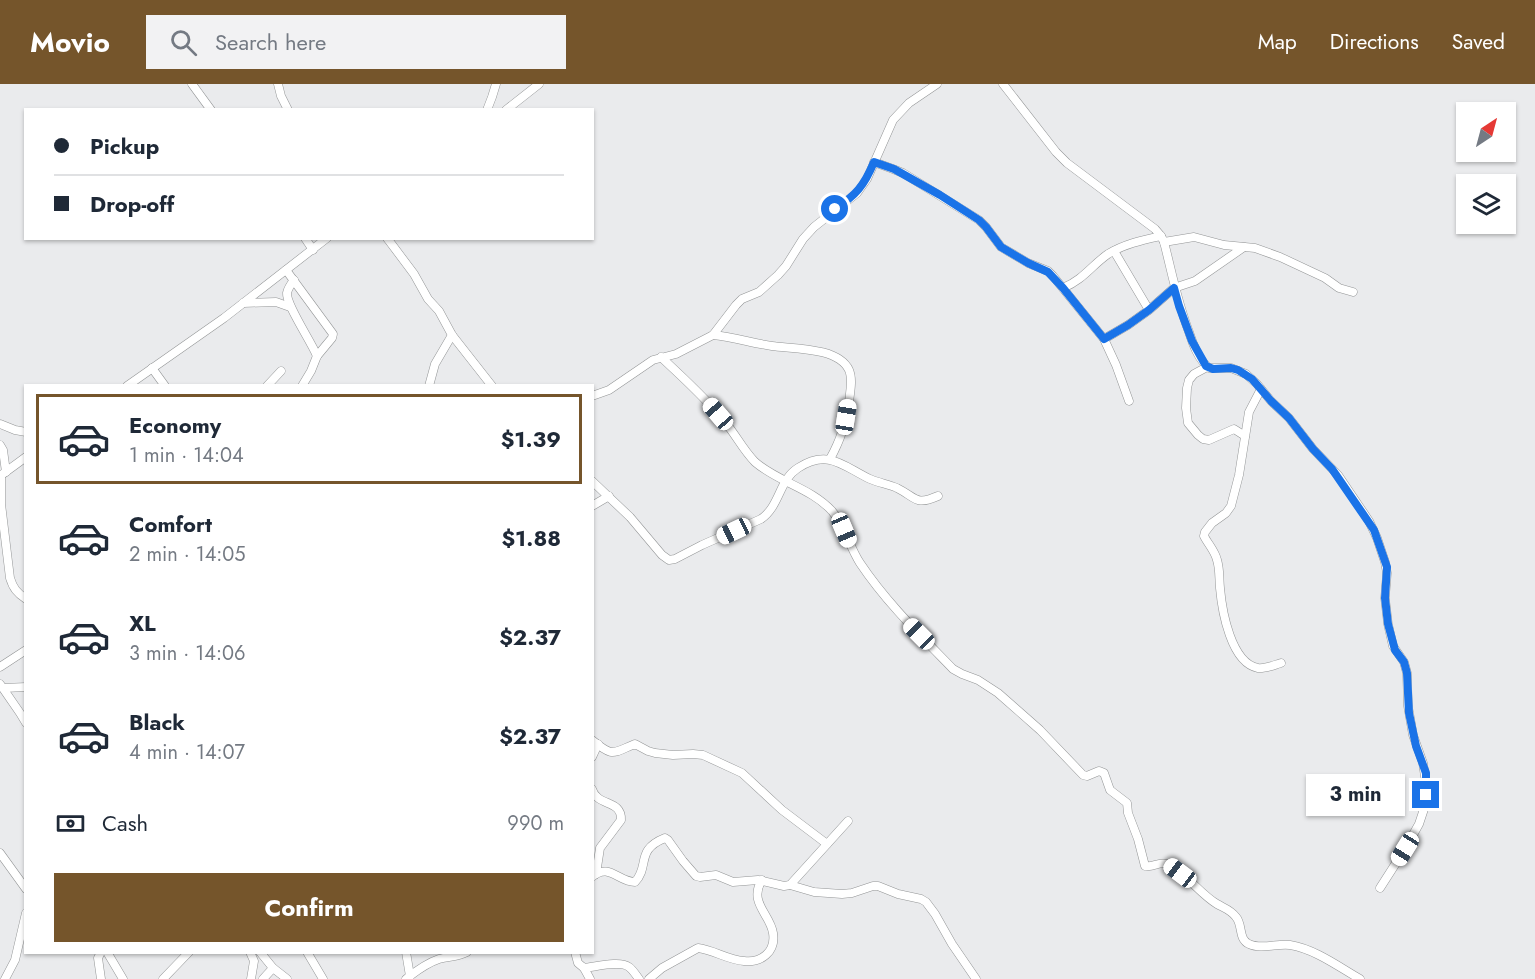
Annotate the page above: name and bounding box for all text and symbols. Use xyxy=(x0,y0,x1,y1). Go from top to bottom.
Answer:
search box xyxy=(146,15,566,69)
text: Movio xyxy=(30,22,110,63)
icon: search xyxy=(167,26,200,59)
text: Search here xyxy=(215,26,326,58)
text: Map xyxy=(1258,27,1297,57)
text: Directions xyxy=(1330,27,1419,57)
text: Saved xyxy=(1452,27,1505,57)
north arrow xyxy=(1456,102,1516,162)
map controls xyxy=(1456,102,1516,234)
text: Pickup xyxy=(90,130,159,162)
button: layers xyxy=(1456,174,1516,234)
text: Drop-off xyxy=(90,188,174,220)
route start xyxy=(821,195,848,222)
car xyxy=(699,395,737,433)
car xyxy=(834,398,858,436)
text: Economy xyxy=(129,409,221,441)
icon: car xyxy=(57,412,111,466)
text: $1.39 xyxy=(501,423,561,455)
text: 1 min · 14:04 xyxy=(129,441,244,470)
text: Comfort xyxy=(129,508,212,540)
car xyxy=(829,510,859,550)
icon: car xyxy=(57,511,111,565)
car xyxy=(714,515,754,547)
text: $1.88 xyxy=(501,522,561,554)
text: 2 min · 14:05 xyxy=(129,540,246,569)
text: XL xyxy=(129,607,156,639)
icon: car xyxy=(57,610,111,664)
car xyxy=(900,615,938,653)
text: $2.37 xyxy=(499,621,561,653)
text: 3 min · 14:06 xyxy=(129,639,245,668)
text: Black xyxy=(129,706,185,738)
icon: car xyxy=(57,709,111,763)
text: $2.37 xyxy=(499,720,561,752)
text: 4 min · 14:07 xyxy=(129,738,245,767)
callout: 3 min xyxy=(1306,774,1405,816)
text: 3 min xyxy=(1330,780,1381,809)
route end xyxy=(1412,781,1439,808)
icon: cash xyxy=(54,807,87,840)
text: Cash xyxy=(102,807,148,839)
text: 990 m xyxy=(507,809,564,838)
car xyxy=(1388,829,1422,869)
car xyxy=(1160,855,1200,891)
button: Confirm xyxy=(54,873,564,942)

